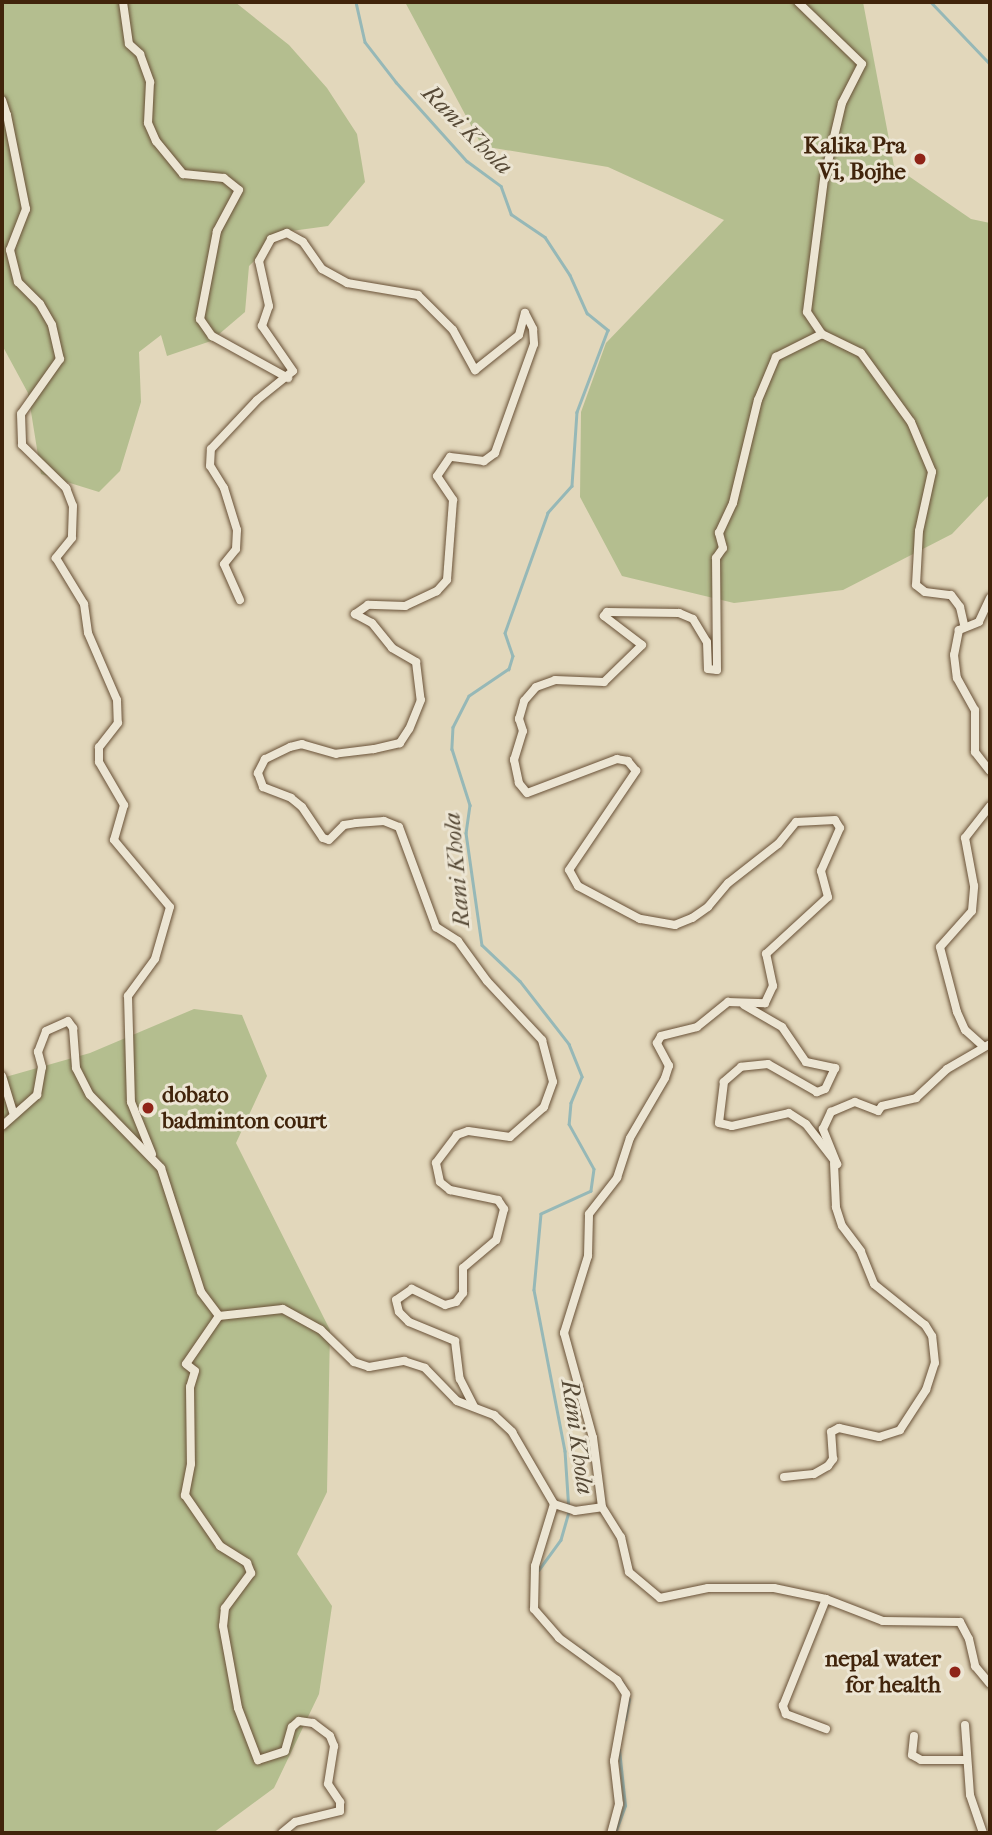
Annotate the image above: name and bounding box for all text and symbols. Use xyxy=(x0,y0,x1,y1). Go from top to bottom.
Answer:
water label: Rani Khola xyxy=(416,79,518,181)
place label: Kalika Pra Vi, Bojhe xyxy=(804,132,906,186)
marker: Kalika Pra Vi, Bojhe xyxy=(912,151,928,167)
water label: Rani Khola xyxy=(438,811,476,929)
place label: dobato badminton court xyxy=(162,1081,327,1135)
marker: dobato badminton court xyxy=(140,1100,156,1116)
water label: Rani Khola xyxy=(555,1378,599,1496)
place label: nepal water for health xyxy=(825,1645,941,1699)
marker: nepal water for health xyxy=(947,1664,963,1680)

